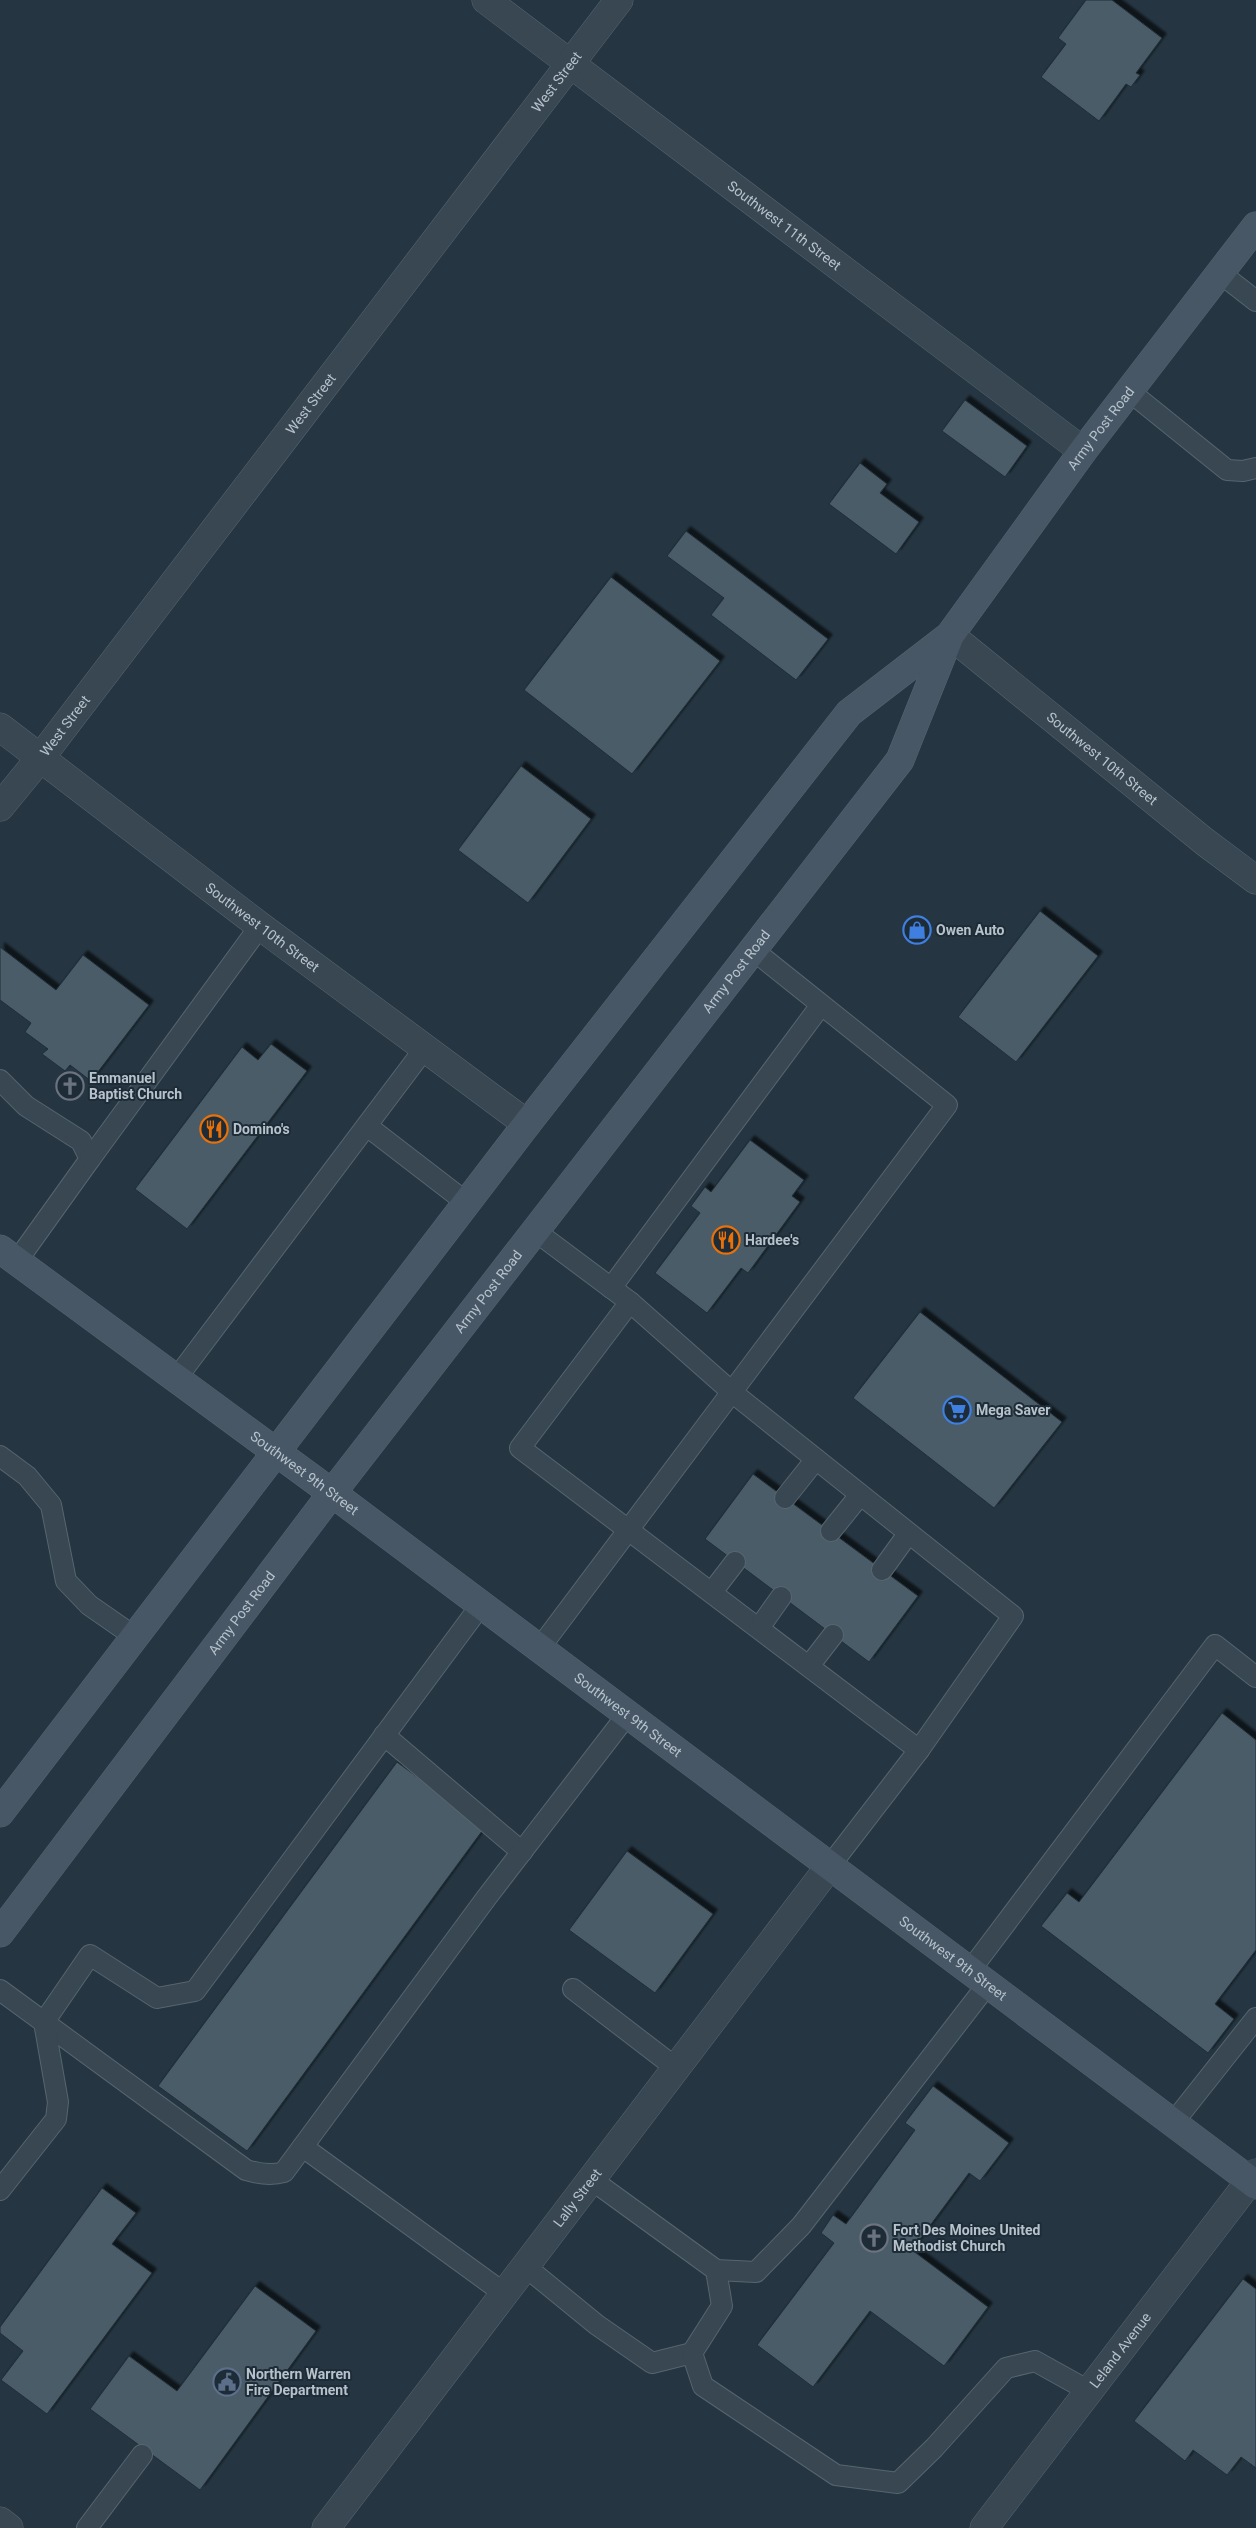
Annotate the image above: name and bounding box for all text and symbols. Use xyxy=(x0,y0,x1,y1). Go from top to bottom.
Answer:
street label: West Street xyxy=(528,48,585,115)
street label: Southwest 11th Street xyxy=(724,177,845,274)
street label: West Street xyxy=(282,370,339,437)
street label: Army Post Road xyxy=(1064,383,1138,473)
street label: West Street xyxy=(37,692,93,759)
street label: Southwest 10th Street xyxy=(1043,709,1161,809)
street label: Southwest 10th Street xyxy=(202,879,323,975)
shop icon: Owen Auto xyxy=(902,915,932,945)
place label: Owen Auto xyxy=(936,922,1005,938)
street label: Army Post Road xyxy=(699,927,773,1016)
place label: Emmanuel Baptist Church xyxy=(89,1070,182,1102)
church icon: Emmanuel Baptist Church xyxy=(55,1071,85,1101)
restaurant icon: Domino's xyxy=(199,1114,229,1144)
place label: Domino's xyxy=(233,1121,290,1137)
restaurant icon: Hardee's xyxy=(711,1225,741,1255)
place label: Hardee's xyxy=(745,1232,799,1248)
street label: Army Post Road xyxy=(451,1247,525,1336)
supermarket icon: Mega Saver xyxy=(942,1395,972,1425)
place label: Mega Saver xyxy=(976,1402,1050,1418)
street label: Southwest 9th Street xyxy=(247,1428,362,1518)
street label: Army Post Road xyxy=(205,1568,278,1658)
street label: Southwest 9th Street xyxy=(571,1669,685,1760)
street label: Southwest 9th Street xyxy=(896,1913,1010,2004)
street label: Lally Street xyxy=(550,2165,605,2230)
place label: Fort Des Moines United Methodist Church xyxy=(893,2222,1040,2254)
church icon: Fort Des Moines United Methodist Church xyxy=(859,2223,889,2253)
street label: Leland Avenue xyxy=(1086,2309,1154,2391)
place label: Northern Warren Fire Department xyxy=(246,2366,351,2398)
public building icon: Northern Warren Fire Department xyxy=(212,2367,242,2397)

